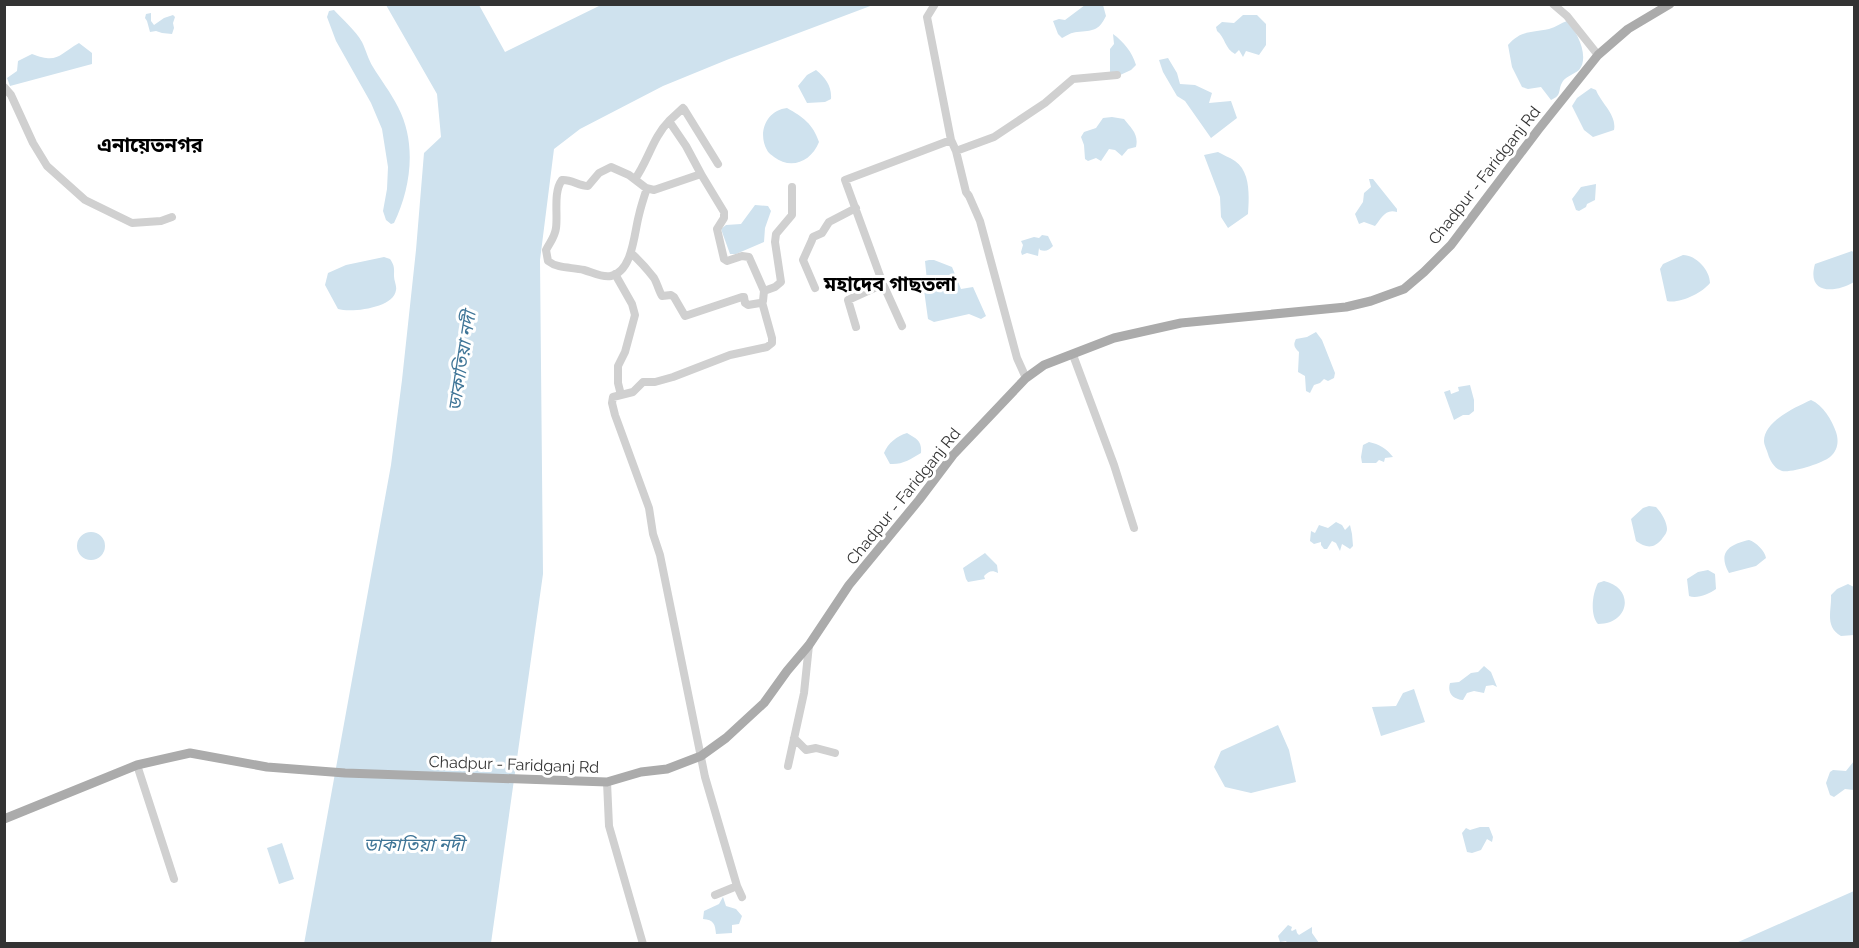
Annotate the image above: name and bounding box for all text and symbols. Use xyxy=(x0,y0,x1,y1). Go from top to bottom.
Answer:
street label: Chadpur - Faridganj Rd xyxy=(1424,102,1544,248)
district label: এনায়েতনগর xyxy=(97,133,204,157)
district label: মহাদেব গাছতলা xyxy=(823,272,957,296)
water label: ডাকাতিয়া নদী xyxy=(443,306,480,412)
street label: Chadpur - Faridganj Rd xyxy=(842,424,964,569)
street label: Chadpur - Faridganj Rd xyxy=(428,752,600,777)
water label: ডাকাতিয়া নদী xyxy=(364,834,467,855)

